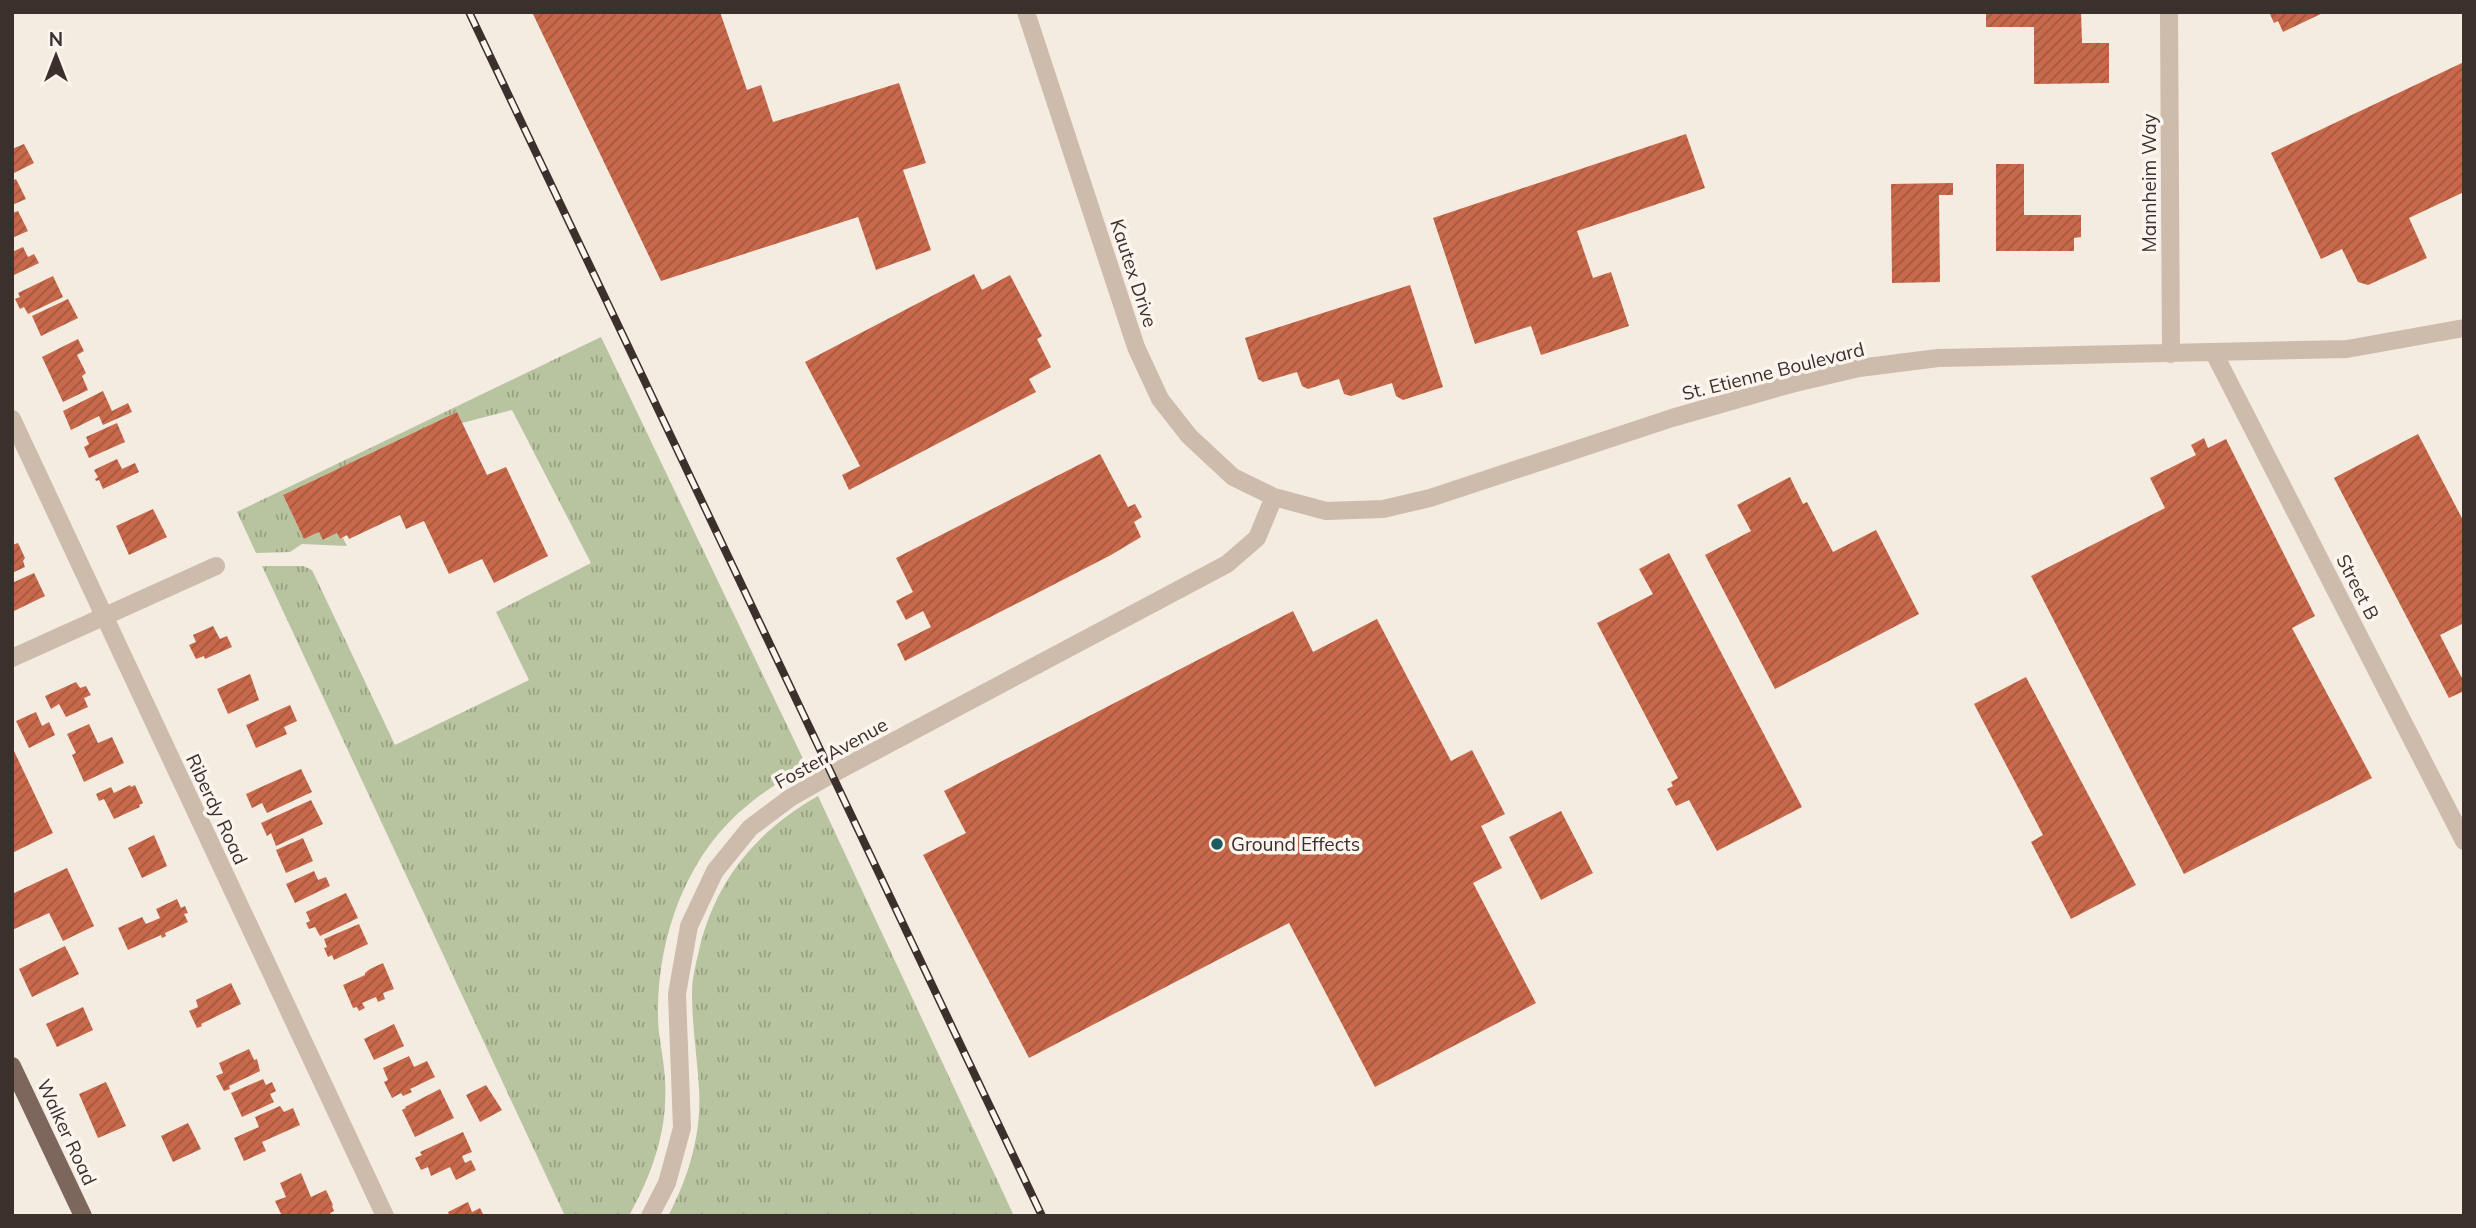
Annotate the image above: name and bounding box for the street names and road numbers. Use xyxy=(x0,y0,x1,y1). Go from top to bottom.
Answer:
street label: Mannheim Way xyxy=(2137,113,2161,253)
street label: Kautex Drive xyxy=(1105,216,1163,330)
street label: St. Etienne Boulevard xyxy=(1679,337,1867,405)
street label: Street B xyxy=(2331,550,2385,624)
street label: Foster Avenue xyxy=(770,712,892,794)
street label: Riberdy Road xyxy=(181,750,253,868)
street label: Walker Road xyxy=(32,1075,102,1189)

